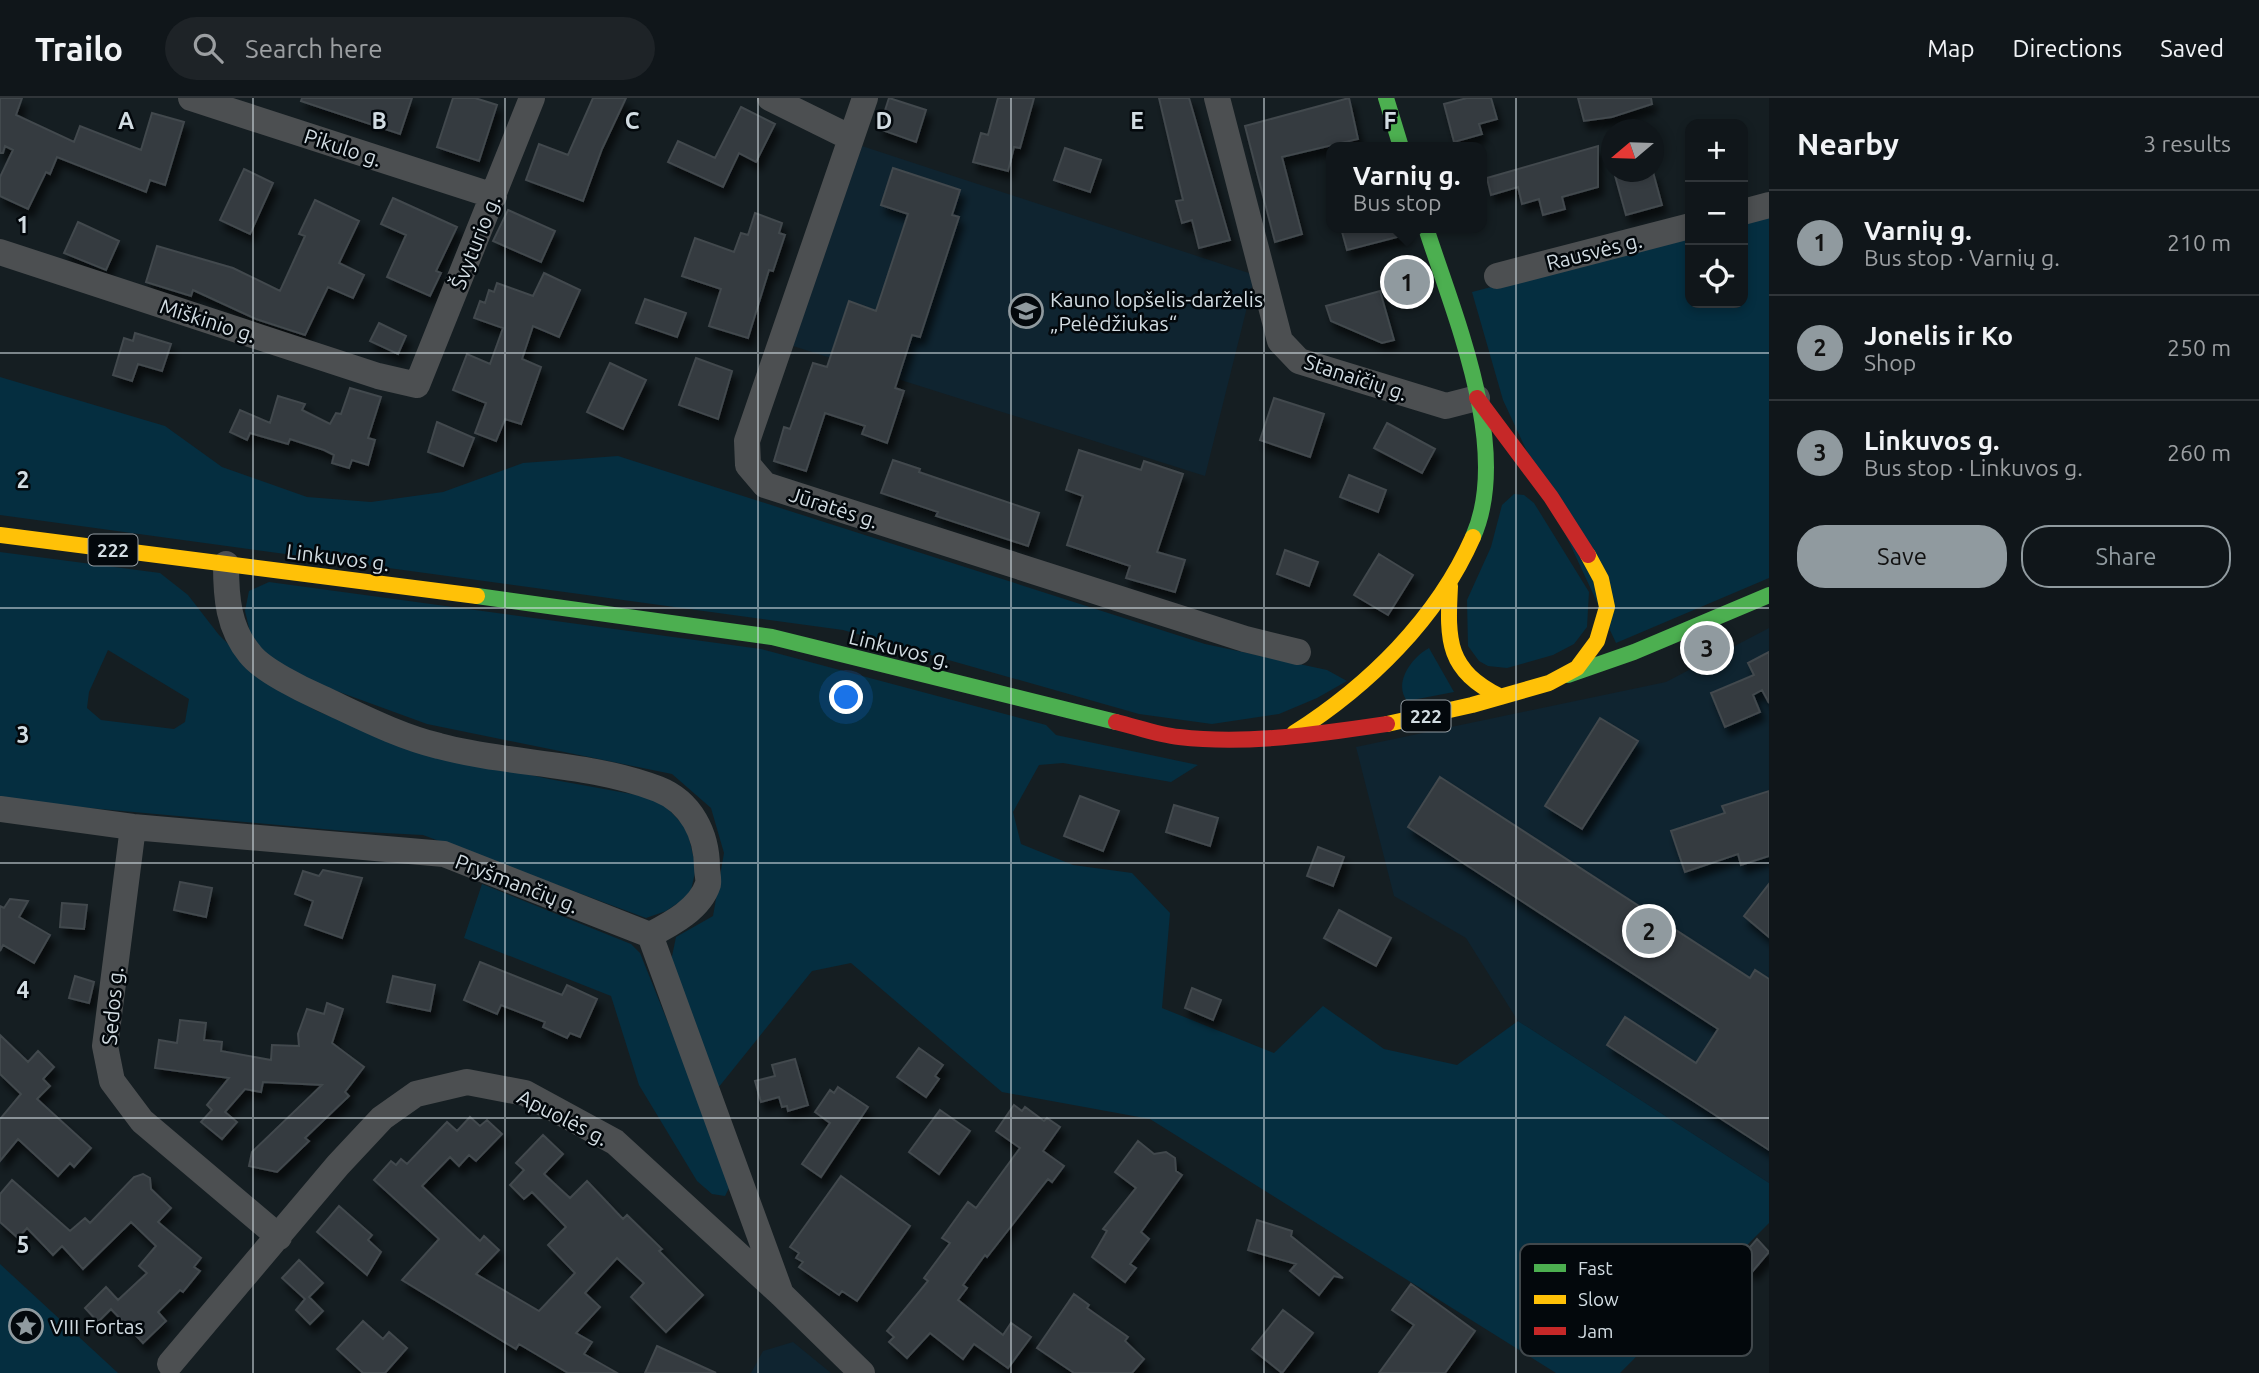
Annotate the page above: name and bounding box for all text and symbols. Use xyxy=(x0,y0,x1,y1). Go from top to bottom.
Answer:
search box xyxy=(165,17,655,80)
icon: search xyxy=(189,29,227,67)
text: Trailo xyxy=(35,30,123,67)
text: Search here xyxy=(245,34,383,63)
text: Map xyxy=(1927,35,1974,62)
text: Directions xyxy=(2012,35,2122,62)
text: Saved xyxy=(2160,35,2224,62)
text: A xyxy=(118,108,134,133)
text: B xyxy=(371,108,387,133)
text: C xyxy=(625,108,640,133)
text: D xyxy=(876,108,892,133)
text: E xyxy=(1130,108,1144,133)
text: F xyxy=(1384,108,1397,133)
north arrow xyxy=(1601,119,1664,182)
map controls xyxy=(1685,119,1748,308)
button: + xyxy=(1685,119,1748,182)
street label: Pikulo g. xyxy=(301,123,385,171)
text: Nearby xyxy=(1797,127,1899,161)
text: 3 results xyxy=(2143,131,2231,156)
popup xyxy=(1326,142,1487,233)
text: Varnių g. xyxy=(1353,161,1460,190)
button: − xyxy=(1685,182,1748,245)
text: Bus stop xyxy=(1353,190,1442,215)
street label: Švyturio g. xyxy=(445,192,505,292)
text: 1 xyxy=(17,212,29,237)
text: Varnių g. xyxy=(1864,216,1972,245)
street label: Rausvės g. xyxy=(1544,228,1644,274)
text: 1 xyxy=(1814,230,1826,255)
text: 210 m xyxy=(2167,230,2231,255)
button: locate xyxy=(1685,245,1748,308)
text: Bus stop · Varnių g. xyxy=(1864,245,2060,270)
pin: 1 xyxy=(1384,256,1430,308)
place label: Kauno lopšelis-darželis „Pelėdžiukas“ xyxy=(1050,287,1263,335)
school or university icon: Kauno lopšelis-darželis „Pelėdžiukas“ xyxy=(1007,292,1045,330)
street label: Miškinio g. xyxy=(157,293,259,347)
text: Jonelis ir Ko xyxy=(1864,321,2013,350)
text: 2 xyxy=(1814,335,1826,360)
text: 250 m xyxy=(2167,335,2231,360)
street label: Stanaičių g. xyxy=(1301,349,1411,405)
text: Shop xyxy=(1864,350,1916,375)
text: Linkuvos g. xyxy=(1864,426,1999,455)
text: 3 xyxy=(1814,440,1826,465)
text: 260 m xyxy=(2167,440,2231,465)
text: Bus stop · Linkuvos g. xyxy=(1864,455,2083,480)
text: 2 xyxy=(17,467,29,492)
street label: Jūratės g. xyxy=(787,481,881,533)
button: Save xyxy=(1797,525,2007,588)
button: Share xyxy=(2021,525,2231,588)
road number: 222 xyxy=(88,534,138,565)
street label: Linkuvos g. xyxy=(285,539,391,575)
pin: 3 xyxy=(1684,622,1730,674)
street label: Linkuvos g. xyxy=(847,624,953,672)
your location xyxy=(829,680,863,714)
road number: 222 xyxy=(1402,701,1450,732)
text: 3 xyxy=(17,722,29,747)
street label: Pryšmančių g. xyxy=(452,848,582,918)
pin: 2 xyxy=(1626,905,1672,957)
street label: Sedos g. xyxy=(97,966,127,1046)
text: 4 xyxy=(17,977,30,1002)
street label: Apuolės g. xyxy=(514,1084,612,1150)
text: 5 xyxy=(17,1232,29,1257)
legend xyxy=(1520,1244,1752,1356)
text: Fast xyxy=(1578,1257,1613,1279)
text: Slow xyxy=(1578,1288,1619,1310)
place icon: VIII Fortas xyxy=(7,1307,45,1345)
place label: VIII Fortas xyxy=(50,1314,144,1338)
text: Jam xyxy=(1578,1320,1614,1342)

